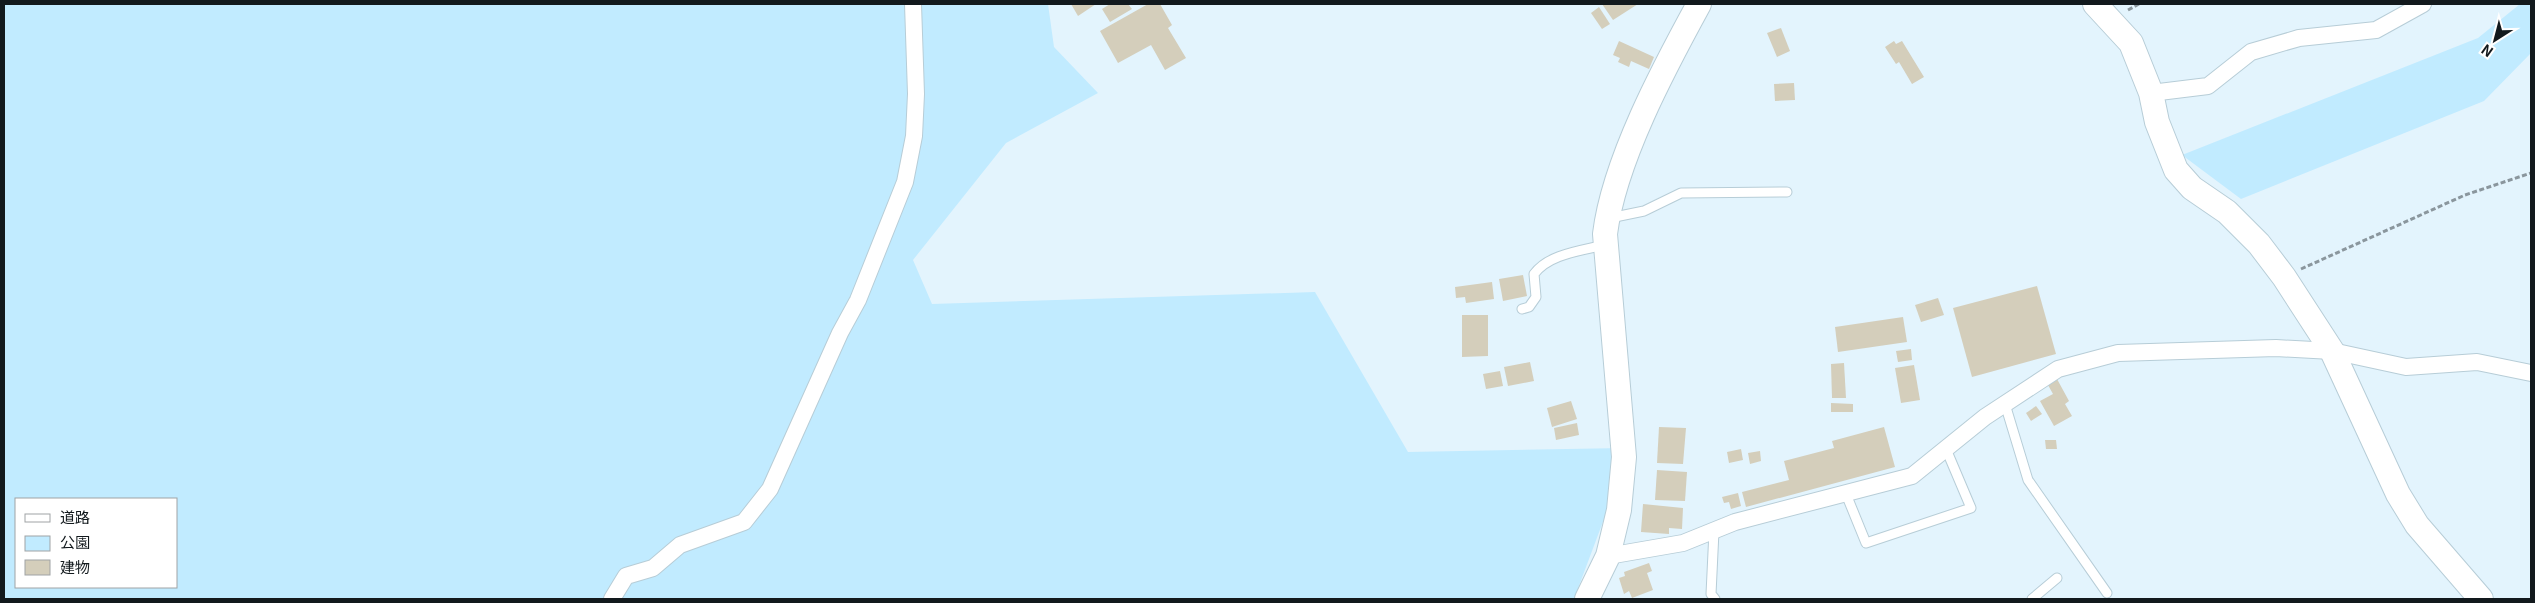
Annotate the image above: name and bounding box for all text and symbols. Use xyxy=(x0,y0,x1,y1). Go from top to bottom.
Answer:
north arrow xyxy=(2470,15,2520,65)
text: N xyxy=(2477,40,2497,63)
legend xyxy=(15,498,178,588)
text: 道路 xyxy=(60,506,90,527)
text: 公園 xyxy=(60,531,90,552)
text: 建物 xyxy=(60,556,90,577)

